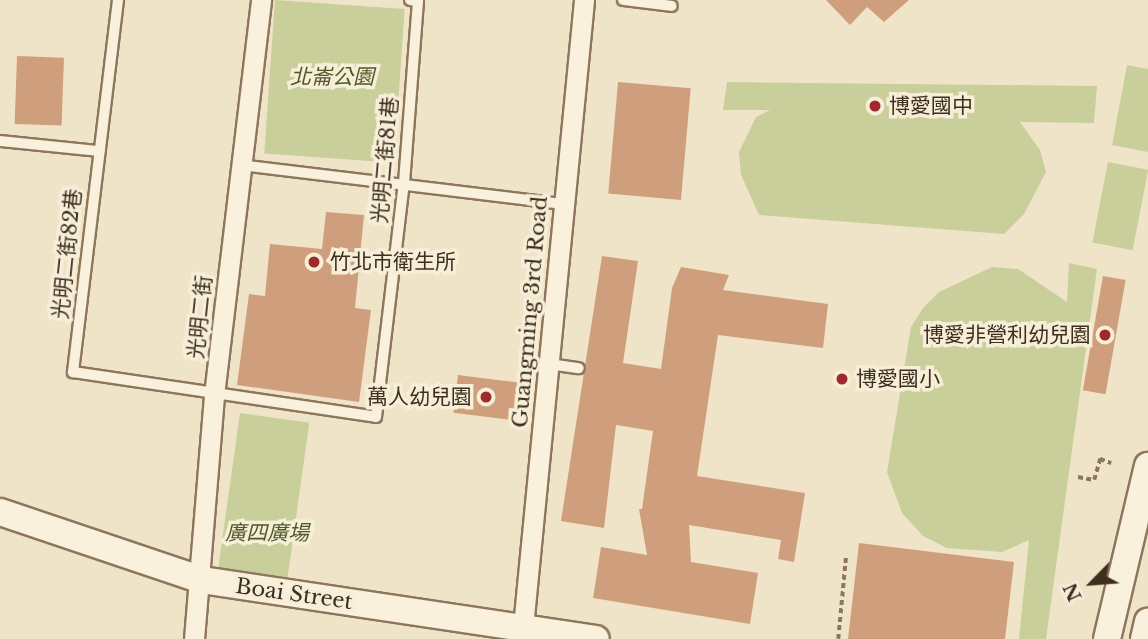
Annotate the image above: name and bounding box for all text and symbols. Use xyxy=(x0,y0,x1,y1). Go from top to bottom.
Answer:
park label: 北崙公園 xyxy=(290,64,374,90)
place label: 博愛國中 xyxy=(889,93,973,119)
street label: 光明二街81巷 xyxy=(367,96,403,224)
marker: 博愛國中 xyxy=(867,98,883,114)
street label: 光明二街82巷 xyxy=(48,188,86,320)
street label: Guangming 3rd Road xyxy=(507,195,553,429)
place label: 竹北市衛生所 xyxy=(330,249,456,275)
marker: 竹北市衛生所 xyxy=(304,252,324,272)
street label: 光明二街 xyxy=(183,274,217,360)
place label: 博愛非營利幼兒園 xyxy=(923,322,1091,348)
marker: 博愛非營利幼兒園 xyxy=(1097,327,1113,343)
place label: 博愛國小 xyxy=(856,366,940,392)
marker: 博愛國小 xyxy=(834,371,850,387)
place label: 萬人幼兒園 xyxy=(367,384,472,410)
marker: 萬人幼兒園 xyxy=(478,389,494,405)
park label: 廣四廣場 xyxy=(225,520,309,546)
north arrow xyxy=(1057,548,1127,618)
street label: Boai Street xyxy=(234,573,354,615)
text: N xyxy=(1058,579,1087,605)

